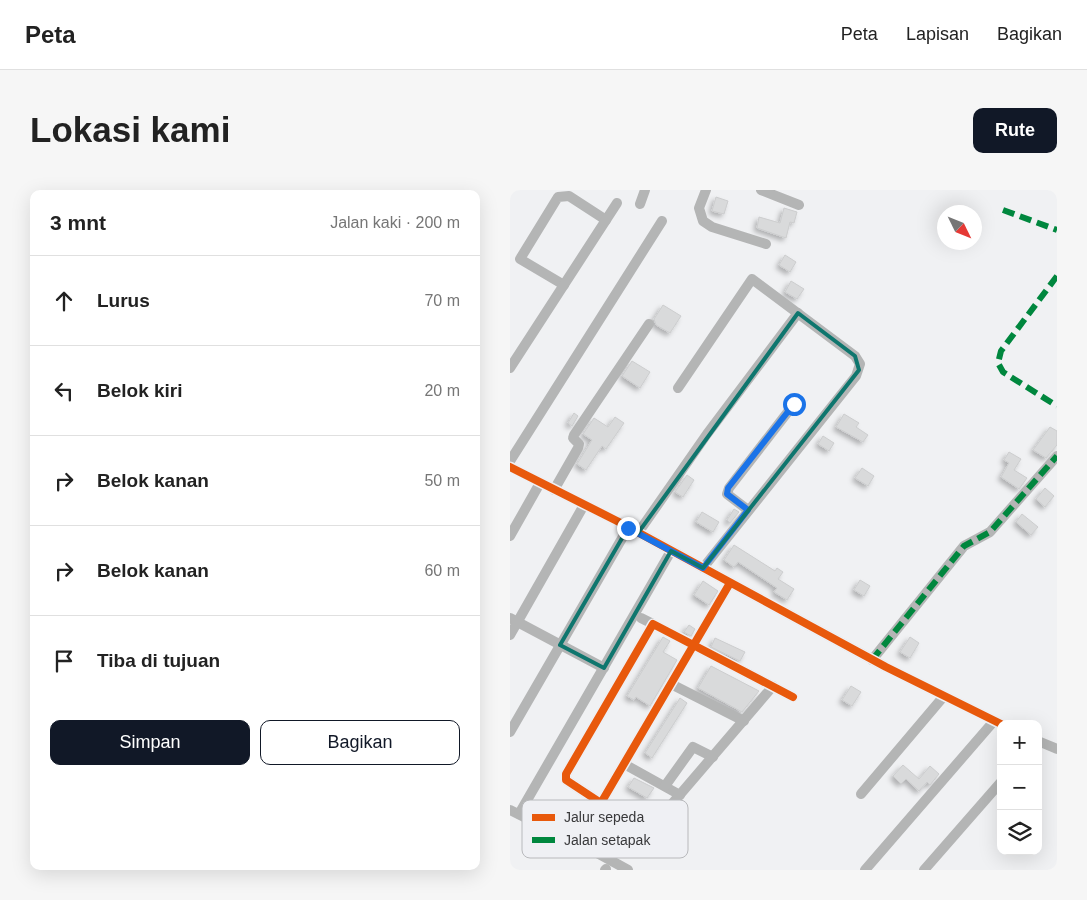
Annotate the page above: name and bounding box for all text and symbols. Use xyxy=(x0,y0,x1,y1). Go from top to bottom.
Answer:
text: Peta xyxy=(25,21,76,48)
text: Peta xyxy=(841,24,878,44)
text: Lapisan xyxy=(906,24,969,44)
text: Bagikan xyxy=(997,24,1062,44)
button: Rute xyxy=(973,108,1057,153)
text: Lokasi kami xyxy=(30,110,230,149)
north arrow xyxy=(937,205,982,250)
text: 3 mnt xyxy=(50,211,106,234)
text: Jalan kaki · 200 m xyxy=(330,214,460,231)
icon: ahead xyxy=(50,287,78,315)
text: Lurus xyxy=(97,290,150,311)
text: 70 m xyxy=(424,292,460,309)
icon: left xyxy=(50,377,78,405)
text: Belok kiri xyxy=(97,380,183,401)
text: 20 m xyxy=(424,382,460,399)
route start xyxy=(783,393,806,416)
icon: right xyxy=(50,467,78,495)
text: Belok kanan xyxy=(97,470,209,491)
text: 50 m xyxy=(424,472,460,489)
route end xyxy=(617,517,640,540)
icon: right xyxy=(50,557,78,585)
text: Belok kanan xyxy=(97,560,209,581)
text: 60 m xyxy=(424,562,460,579)
icon: arrive xyxy=(50,647,78,675)
text: Tiba di tujuan xyxy=(97,650,220,671)
button: Simpan xyxy=(50,720,250,765)
button: Bagikan xyxy=(260,720,460,765)
map controls xyxy=(997,720,1042,855)
button: + xyxy=(997,720,1042,765)
button: − xyxy=(997,765,1042,810)
legend xyxy=(522,800,688,858)
text: Jalur sepeda xyxy=(564,809,644,825)
button: layers xyxy=(997,810,1042,855)
text: Jalan setapak xyxy=(564,832,651,848)

